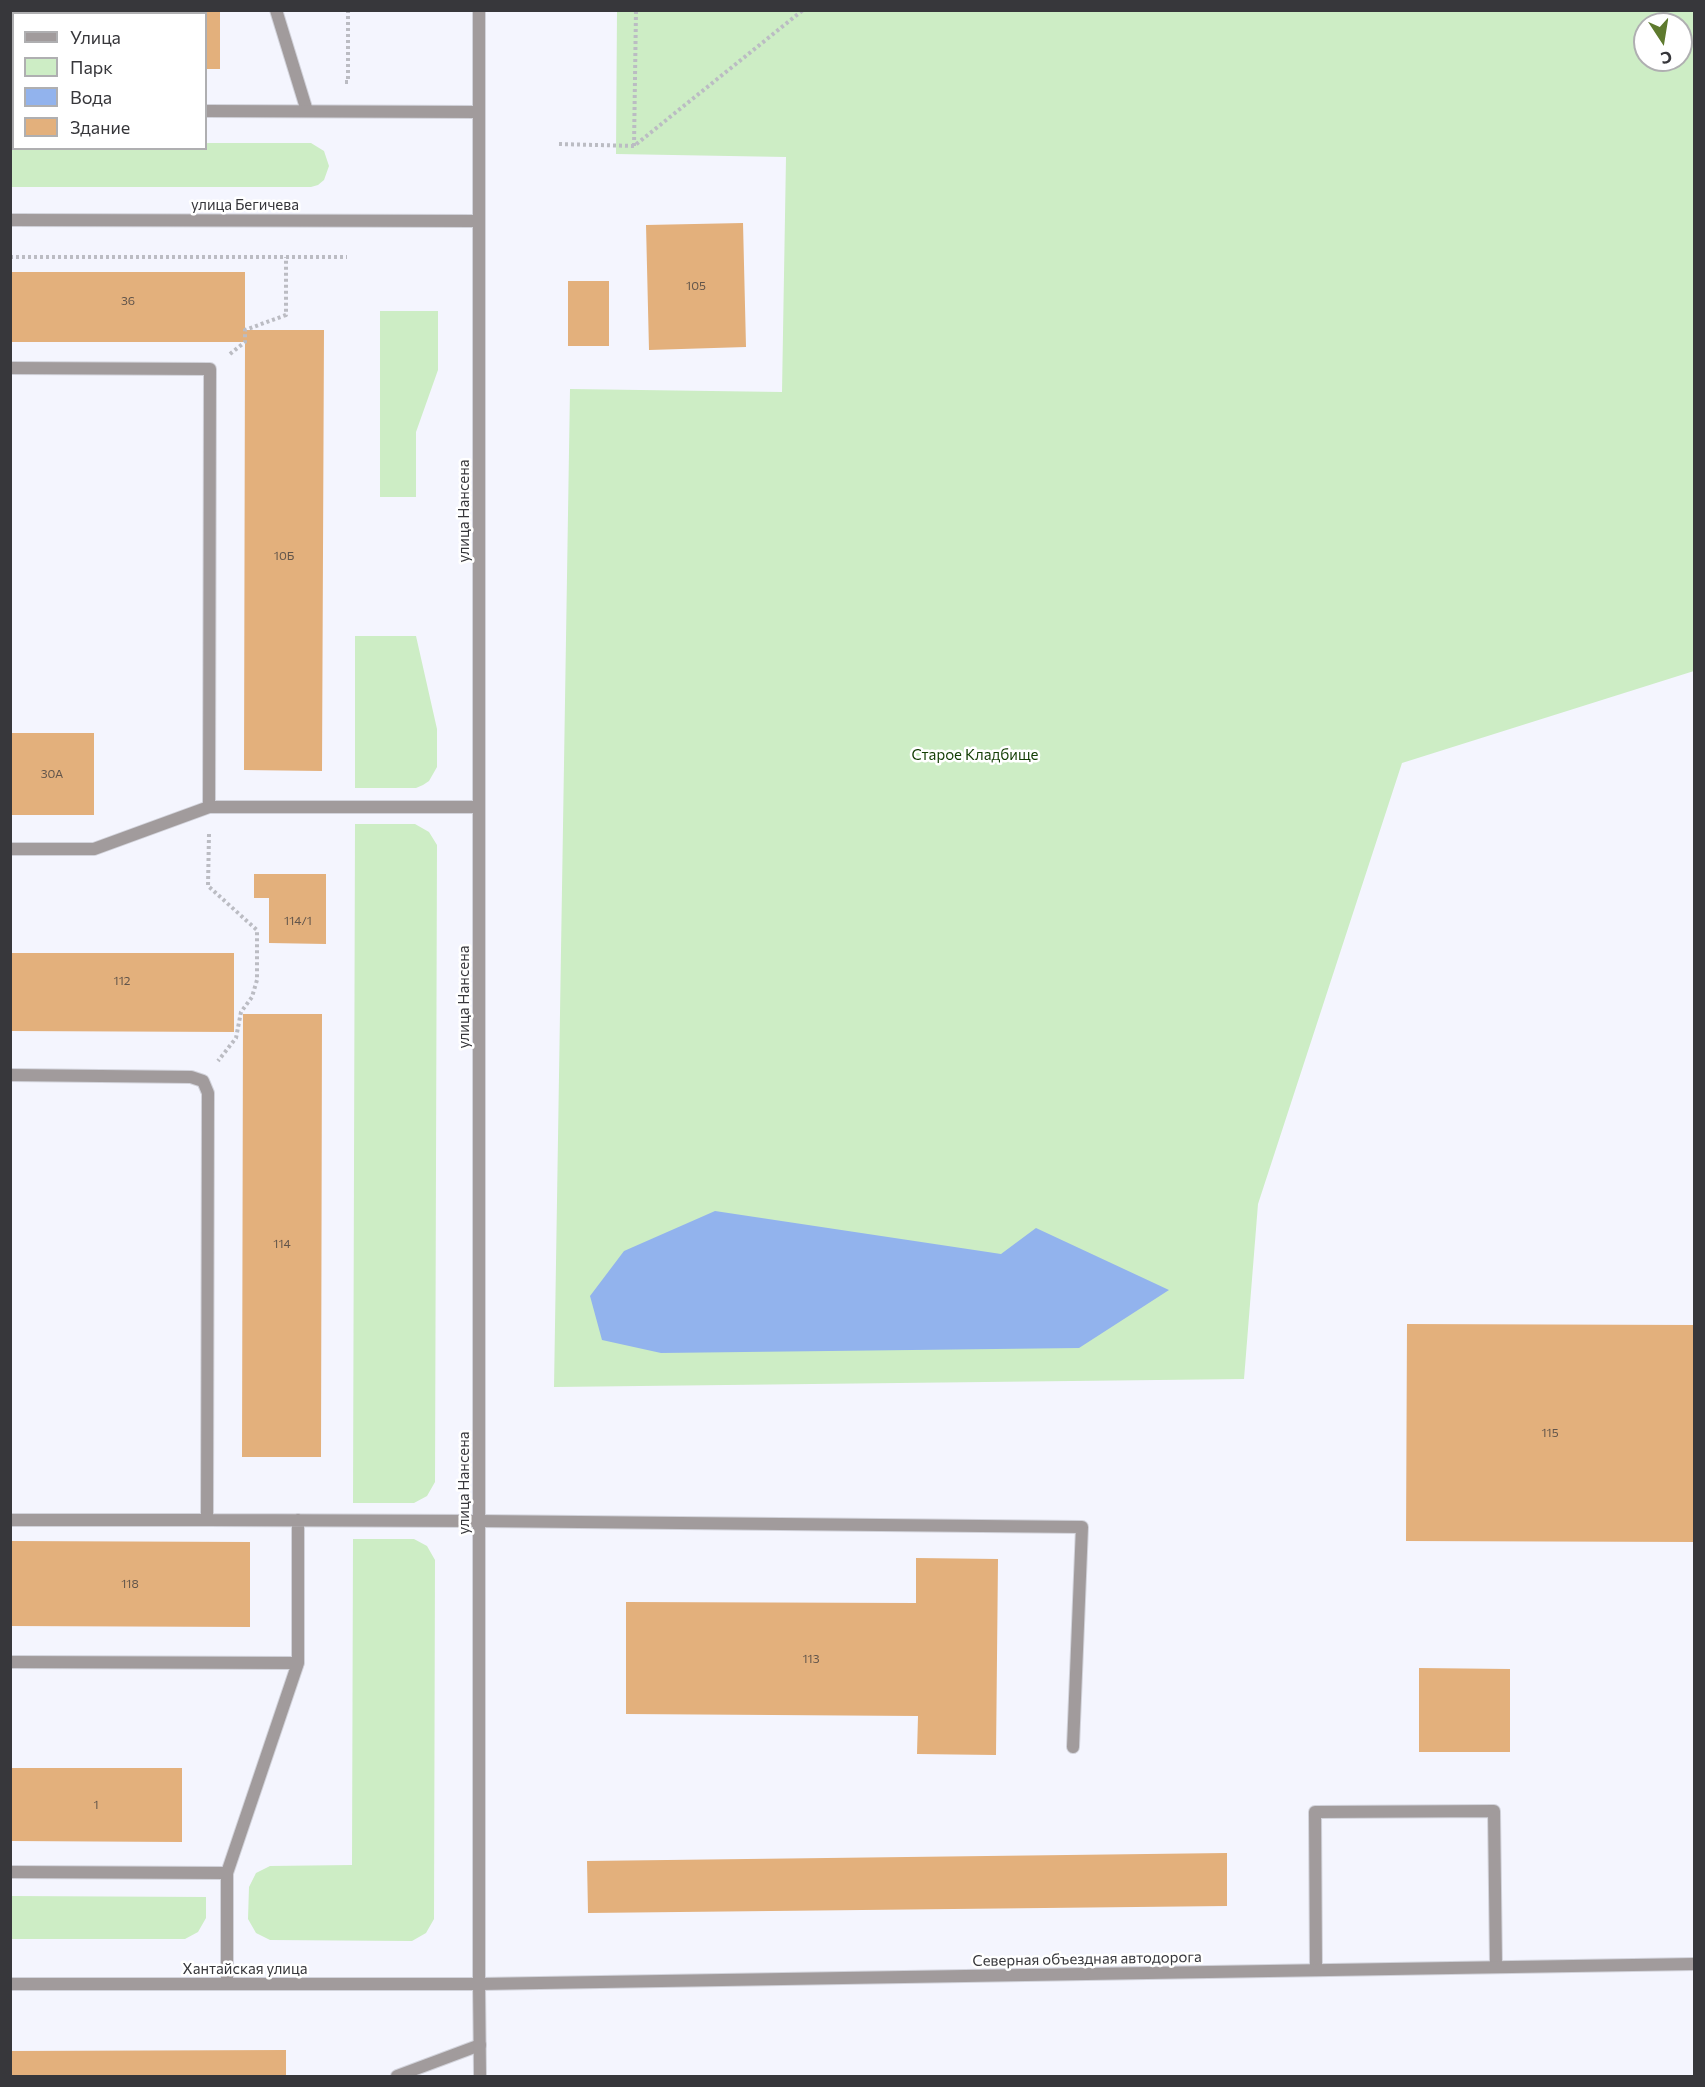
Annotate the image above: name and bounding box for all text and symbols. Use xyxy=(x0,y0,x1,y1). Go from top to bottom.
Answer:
legend xyxy=(12,12,207,150)
north arrow xyxy=(1633,12,1693,72)
text: Улица xyxy=(70,26,121,48)
text: С xyxy=(1659,48,1674,69)
text: Парк xyxy=(70,56,113,78)
text: Вода xyxy=(70,86,112,108)
text: Здание xyxy=(70,116,130,138)
street label: улица Бегичева xyxy=(191,196,299,214)
house number: 105 xyxy=(686,279,706,293)
house number: 36 xyxy=(121,294,135,308)
street label: улица Нансена xyxy=(455,459,473,563)
house number: 10Б xyxy=(274,549,294,563)
park label: Старое Кладбище xyxy=(912,746,1038,764)
house number: 30А xyxy=(41,767,63,781)
house number: 114/1 xyxy=(284,914,312,928)
street label: улица Нансена xyxy=(455,945,473,1049)
house number: 112 xyxy=(114,974,130,988)
house number: 114 xyxy=(273,1237,291,1251)
house number: 115 xyxy=(1541,1426,1559,1440)
street label: улица Нансена xyxy=(455,1431,473,1535)
house number: 118 xyxy=(121,1577,139,1591)
house number: 113 xyxy=(802,1652,820,1666)
house number: 1 xyxy=(93,1798,99,1812)
street label: Северная объездная автодорога xyxy=(972,1948,1202,1970)
street label: Хантайская улица xyxy=(183,1960,307,1978)

